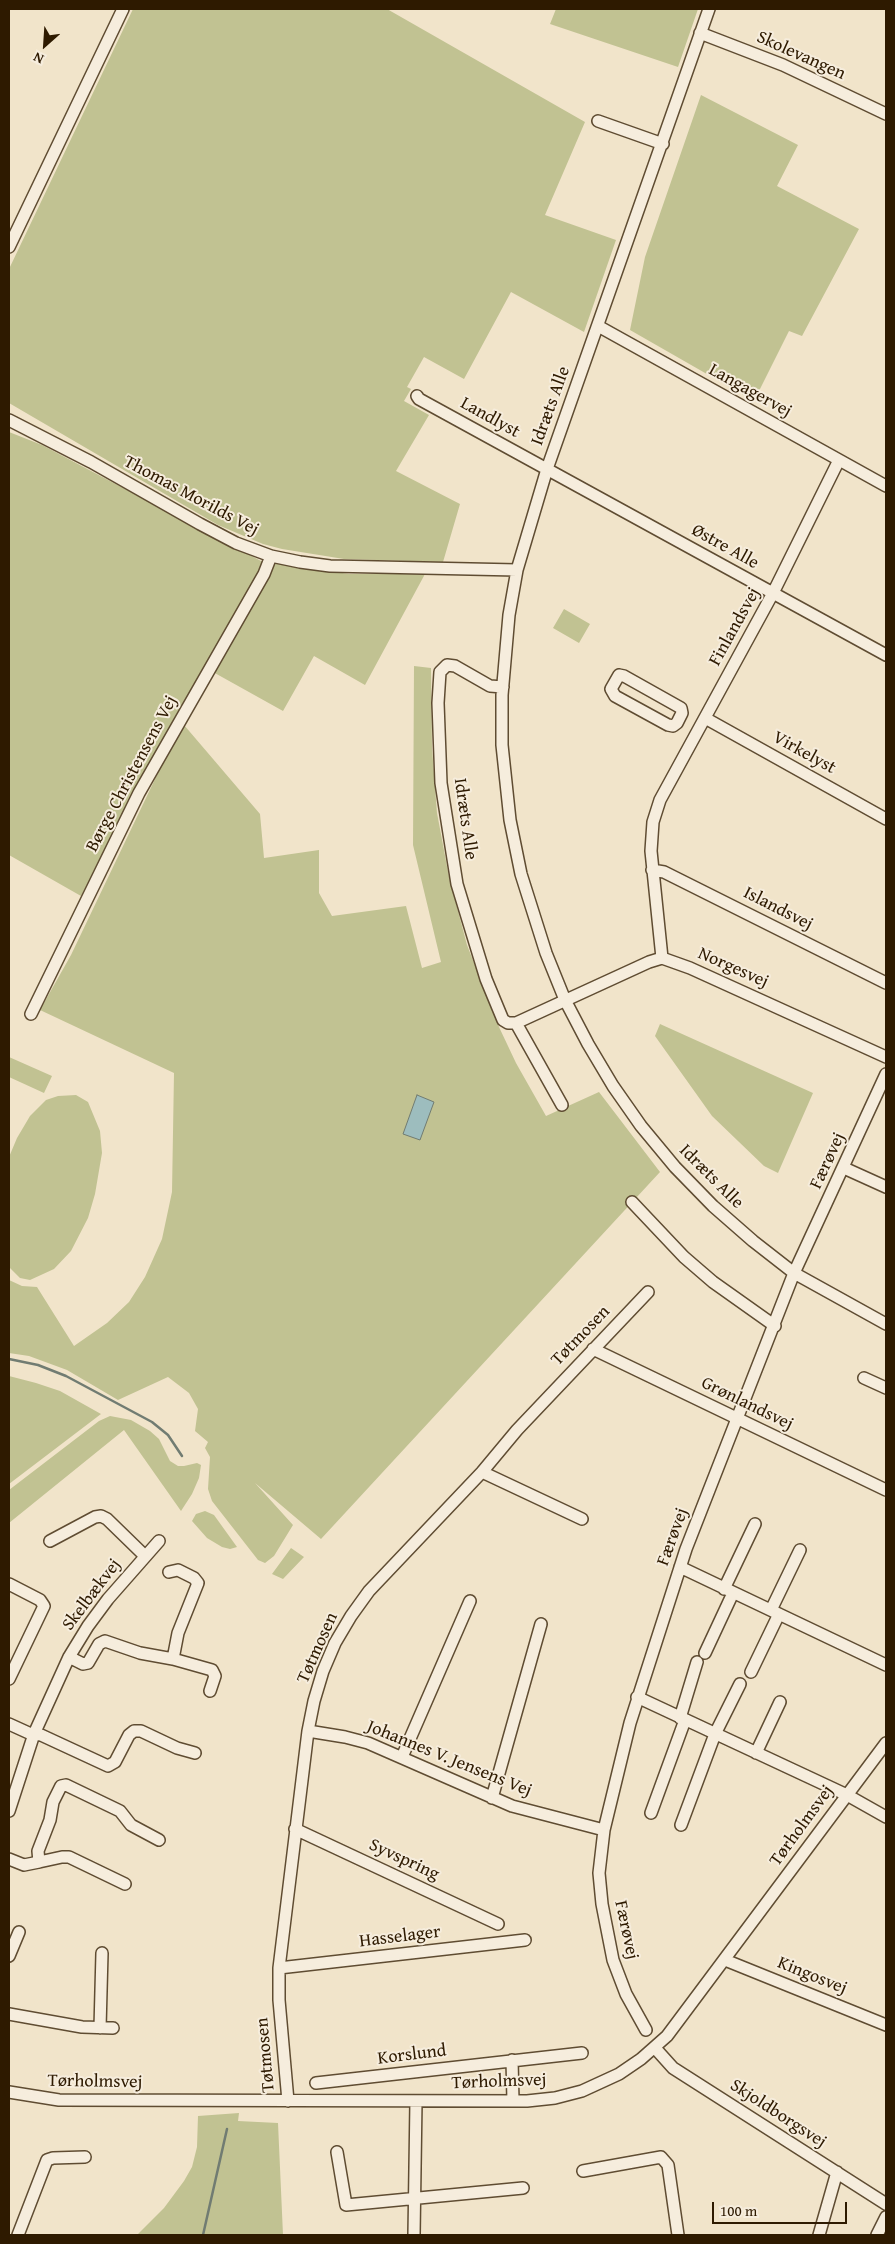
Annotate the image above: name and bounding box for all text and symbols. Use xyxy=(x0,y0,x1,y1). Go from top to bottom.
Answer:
north arrow xyxy=(20,20,70,70)
street label: Skolevangen xyxy=(753,27,849,85)
text: N xyxy=(30,47,47,70)
street label: Langagervej xyxy=(705,359,795,423)
street label: Idræts Alle xyxy=(527,364,575,448)
street label: Landlyst xyxy=(457,393,523,443)
street label: Thomas Morilds Vej xyxy=(120,451,262,541)
street label: Østre Alle xyxy=(688,520,762,574)
street label: Finlandsvej xyxy=(705,584,765,670)
street label: Børge Christensens Vej xyxy=(82,692,182,856)
street label: Virkelyst xyxy=(769,727,839,779)
street label: Idræts Alle xyxy=(449,777,481,861)
street label: Islandsvej xyxy=(740,882,816,936)
street label: Norgesvej xyxy=(694,943,772,993)
street label: Færøvej xyxy=(806,1129,850,1193)
street label: Idræts Alle xyxy=(674,1140,748,1214)
street label: Tøtmosen xyxy=(547,1301,615,1371)
street label: Grønlandsvej xyxy=(698,1372,796,1436)
street label: Færøvej xyxy=(653,1505,693,1569)
street label: Skelbækvej xyxy=(58,1555,126,1635)
street label: Tøtmosen xyxy=(293,1609,343,1687)
street label: Johannes V. Jensens Vej xyxy=(363,1716,535,1802)
street label: Tørholmsvej xyxy=(765,1781,839,1871)
street label: Syvspring xyxy=(365,1834,443,1886)
street label: Færøvej xyxy=(609,1898,643,1962)
street label: Hasselager xyxy=(358,1921,442,1953)
street label: Kingosvej xyxy=(774,1952,850,2000)
street label: Tøtmosen xyxy=(252,2017,280,2093)
street label: Korslund xyxy=(376,2040,448,2070)
street label: Tørholmsvej xyxy=(47,2070,143,2094)
street label: Tørholmsvej xyxy=(451,2070,547,2094)
street label: Skjoldborgsvej xyxy=(726,2075,830,2153)
scale bar xyxy=(715,2192,850,2224)
text: 100 m xyxy=(720,2200,757,2221)

